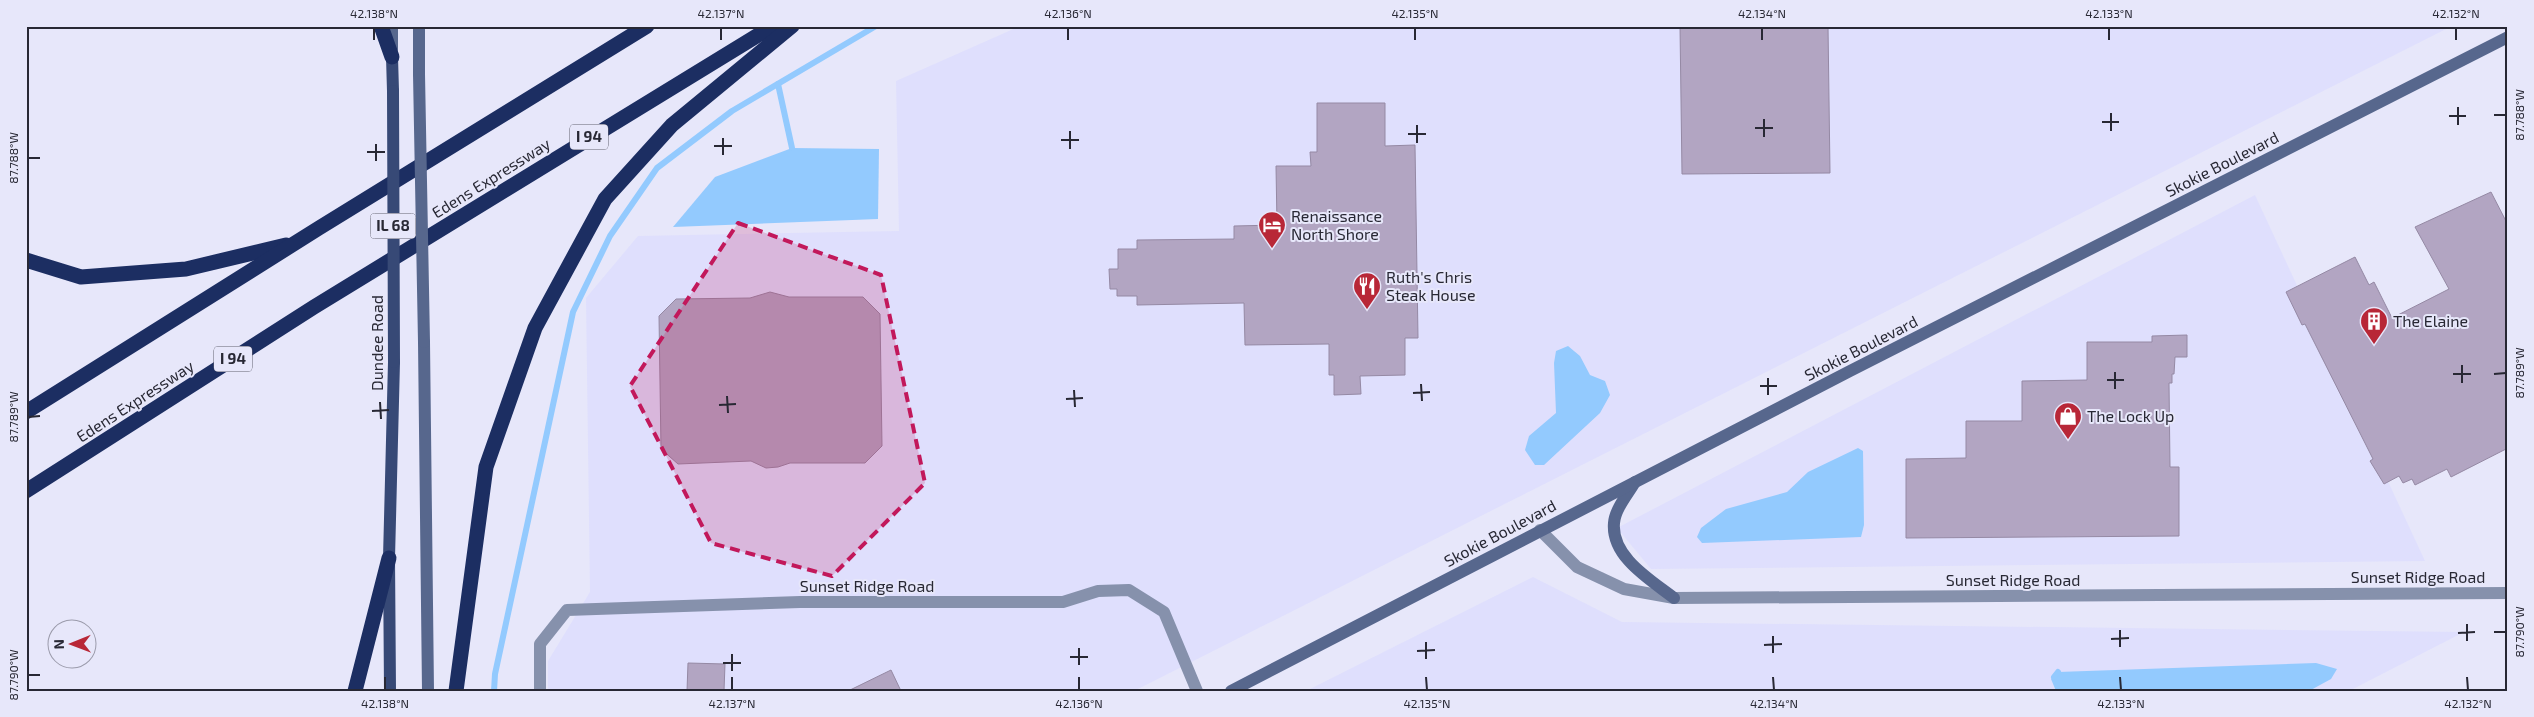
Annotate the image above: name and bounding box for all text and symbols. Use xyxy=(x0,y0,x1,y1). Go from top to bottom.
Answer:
text: 42.138°N xyxy=(350,6,398,20)
text: 42.137°N xyxy=(698,6,744,20)
text: 42.136°N xyxy=(1044,6,1092,20)
text: 42.135°N xyxy=(1391,6,1439,20)
text: 42.134°N xyxy=(1738,6,1786,20)
text: 42.133°N xyxy=(2085,6,2133,20)
text: 42.132°N xyxy=(2432,6,2480,20)
text: 87.788°W xyxy=(2512,89,2526,141)
road number: I 94 xyxy=(570,124,608,150)
street label: Skokie Boulevard xyxy=(2162,127,2281,200)
text: 87.788°W xyxy=(6,132,20,184)
street label: Edens Expressway xyxy=(428,133,554,222)
place label: Renaissance North Shore xyxy=(1291,206,1382,243)
hotel icon: Renaissance North Shore xyxy=(1257,210,1287,249)
road number: IL 68 xyxy=(370,214,416,238)
place label: Ruth's Chris Steak House xyxy=(1386,267,1476,304)
restaurant icon: Ruth's Chris Steak House xyxy=(1352,271,1382,310)
street label: Dundee Road xyxy=(367,295,386,391)
building icon: The Elaine xyxy=(2359,306,2389,345)
street label: Skokie Boulevard xyxy=(1801,311,1920,384)
place label: The Elaine xyxy=(2393,311,2468,330)
road number: I 94 xyxy=(214,346,252,372)
text: 87.789°W xyxy=(2512,347,2526,399)
street label: Edens Expressway xyxy=(73,355,197,446)
text: 87.789°W xyxy=(6,391,20,443)
shop icon: The Lock Up xyxy=(2053,401,2083,440)
place label: The Lock Up xyxy=(2087,406,2174,425)
street label: Skokie Boulevard xyxy=(1440,495,1559,570)
street label: Sunset Ridge Road xyxy=(2351,567,2485,586)
street label: Sunset Ridge Road xyxy=(1946,570,2080,589)
street label: Sunset Ridge Road xyxy=(800,576,934,595)
text: 87.790°W xyxy=(2512,606,2526,658)
north arrow xyxy=(48,620,98,670)
text: N xyxy=(50,639,67,649)
text: 87.790°W xyxy=(6,649,20,701)
text: 42.138°N xyxy=(361,696,409,710)
text: 42.137°N xyxy=(709,696,755,710)
text: 42.136°N xyxy=(1055,696,1103,710)
text: 42.135°N xyxy=(1403,696,1451,710)
text: 42.134°N xyxy=(1750,696,1798,710)
text: 42.133°N xyxy=(2097,696,2145,710)
text: 42.132°N xyxy=(2444,696,2492,710)

